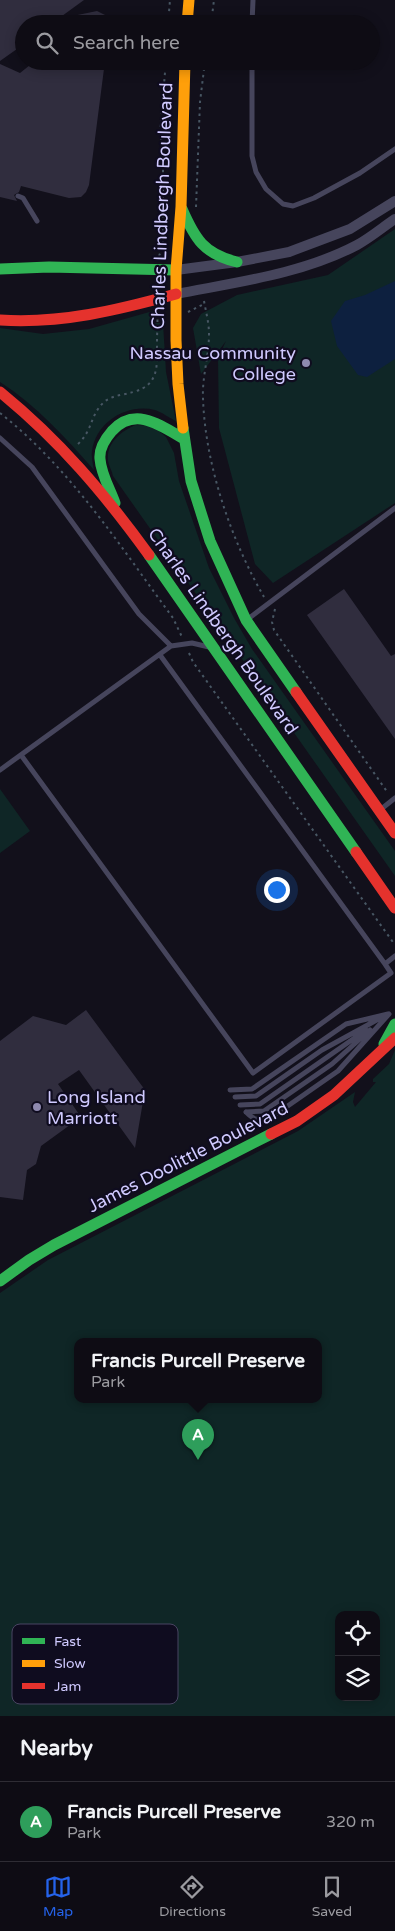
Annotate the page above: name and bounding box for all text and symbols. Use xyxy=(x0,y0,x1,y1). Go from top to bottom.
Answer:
search box xyxy=(15,15,380,70)
icon: search xyxy=(33,29,61,57)
text: Search here xyxy=(73,32,180,54)
street label: Charles Lindbergh Boulevard xyxy=(147,82,177,330)
place label: Nassau Community College xyxy=(129,342,296,385)
marker: Nassau Community College xyxy=(300,357,312,369)
street label: Charles Lindbergh Boulevard xyxy=(143,523,303,739)
your location xyxy=(264,877,290,903)
place label: Long Island Marriott xyxy=(47,1086,146,1129)
street label: James Doolittle Boulevard xyxy=(84,1097,292,1217)
marker: Long Island Marriott xyxy=(31,1101,43,1113)
popup xyxy=(74,1338,322,1403)
text: Francis Purcell Preserve xyxy=(91,1350,305,1372)
text: Park xyxy=(91,1372,125,1392)
pin: A xyxy=(182,1419,214,1460)
map controls xyxy=(335,1611,380,1701)
button: locate xyxy=(335,1611,380,1656)
legend xyxy=(12,1624,178,1704)
text: Fast xyxy=(54,1633,82,1650)
text: Slow xyxy=(54,1655,86,1672)
button: layers xyxy=(335,1656,380,1701)
text: Jam xyxy=(54,1678,81,1695)
text: Nearby xyxy=(20,1736,93,1761)
text: Francis Purcell Preserve xyxy=(67,1801,281,1823)
text: A xyxy=(30,1812,42,1832)
text: 320 m xyxy=(326,1812,375,1832)
text: Park xyxy=(67,1823,101,1843)
tab: Map xyxy=(43,1873,73,1920)
tab: Directions xyxy=(159,1873,226,1920)
tab: Saved xyxy=(312,1873,352,1920)

